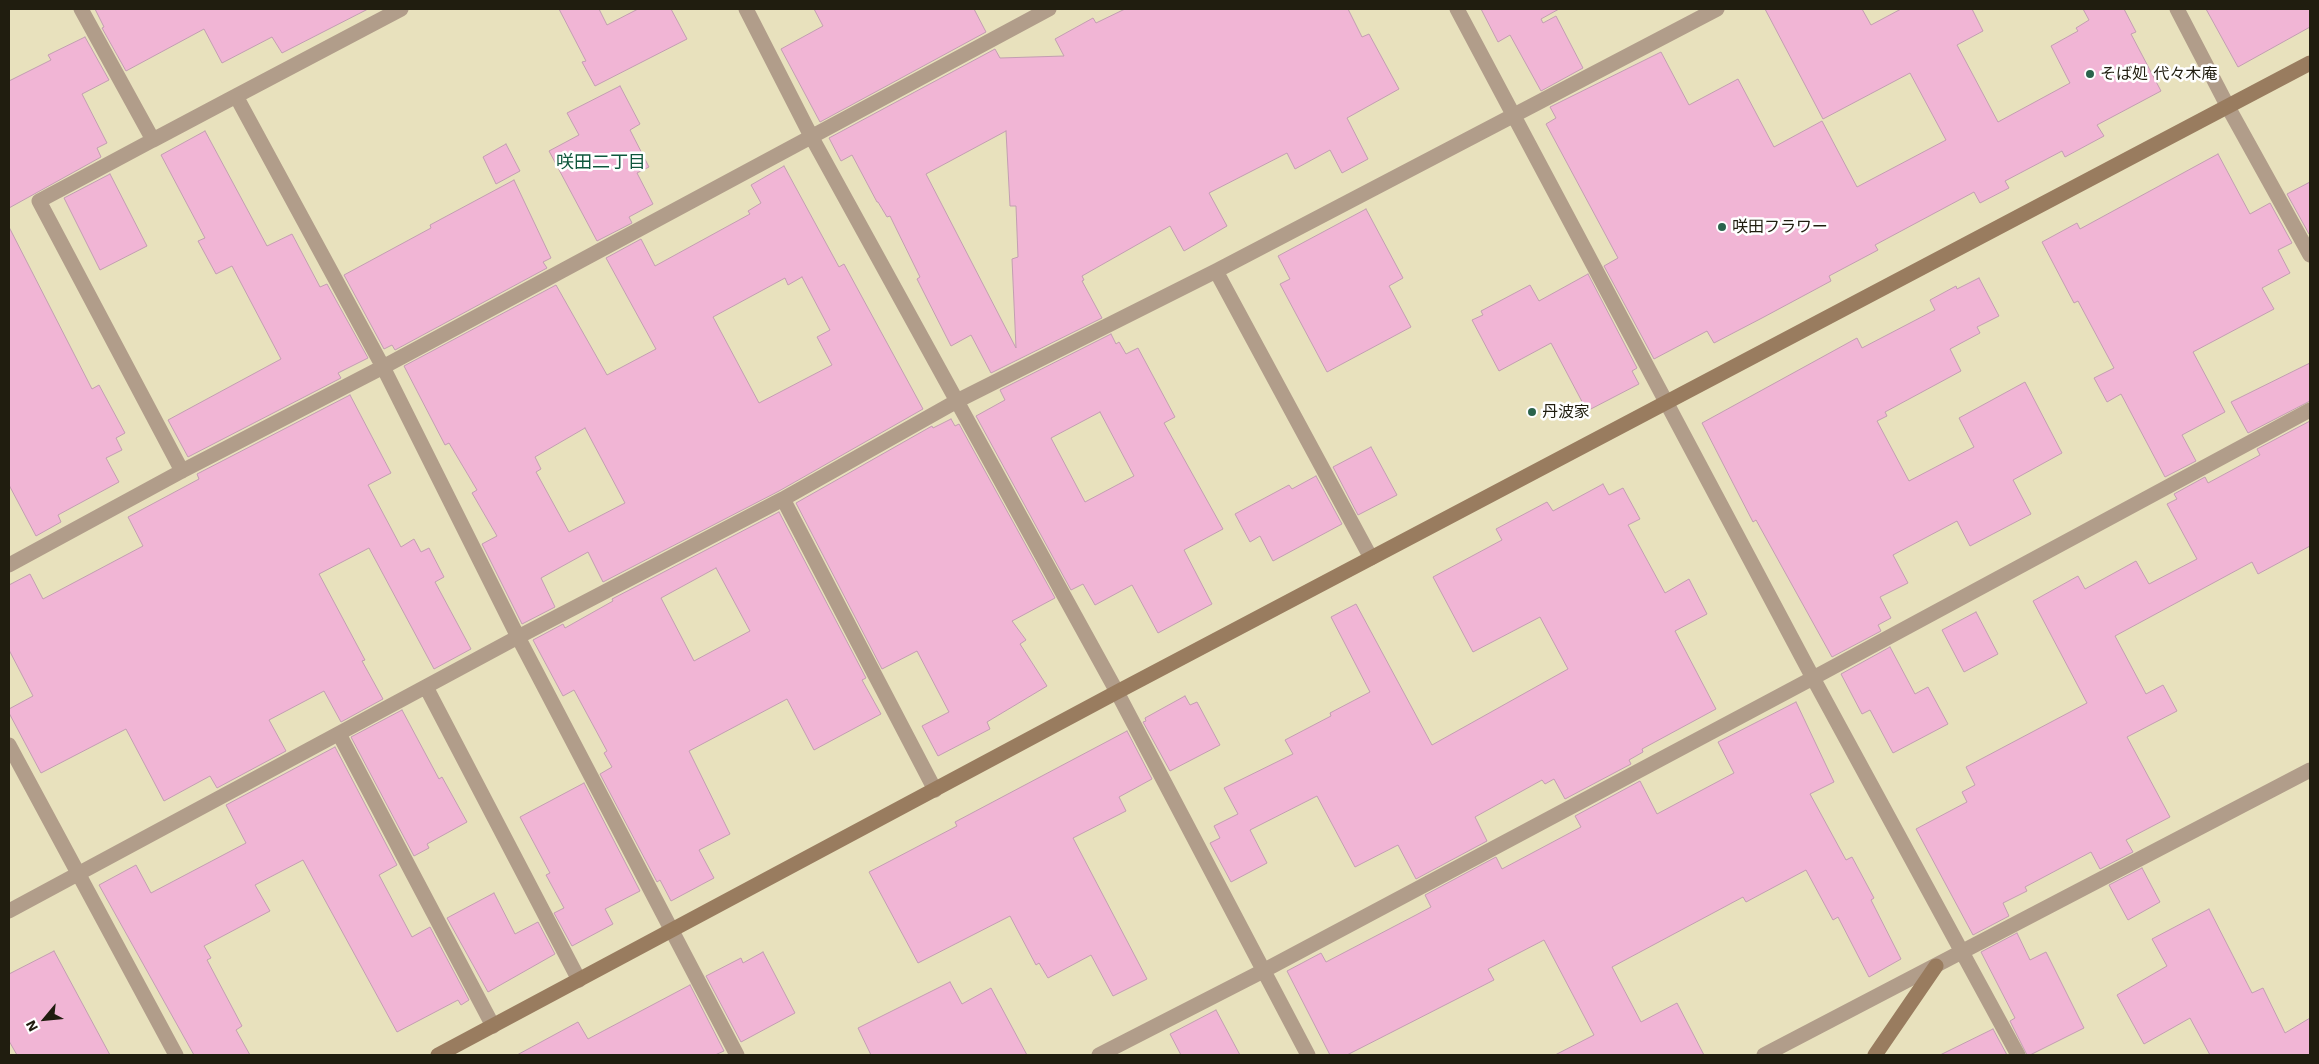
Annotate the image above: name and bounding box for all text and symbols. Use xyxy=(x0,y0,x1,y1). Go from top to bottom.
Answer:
place label: そば処 代々木庵 xyxy=(2100,64,2217,84)
marker: そば処 代々木庵 xyxy=(2084,68,2096,80)
district label: 咲田二丁目 xyxy=(556,152,646,174)
place label: 咲田フラワー xyxy=(1732,217,1828,237)
marker: 咲田フラワー xyxy=(1716,221,1728,233)
place label: 丹波家 xyxy=(1542,402,1590,422)
marker: 丹波家 xyxy=(1526,406,1538,418)
north arrow xyxy=(20,994,70,1044)
text: N xyxy=(22,1018,41,1034)

